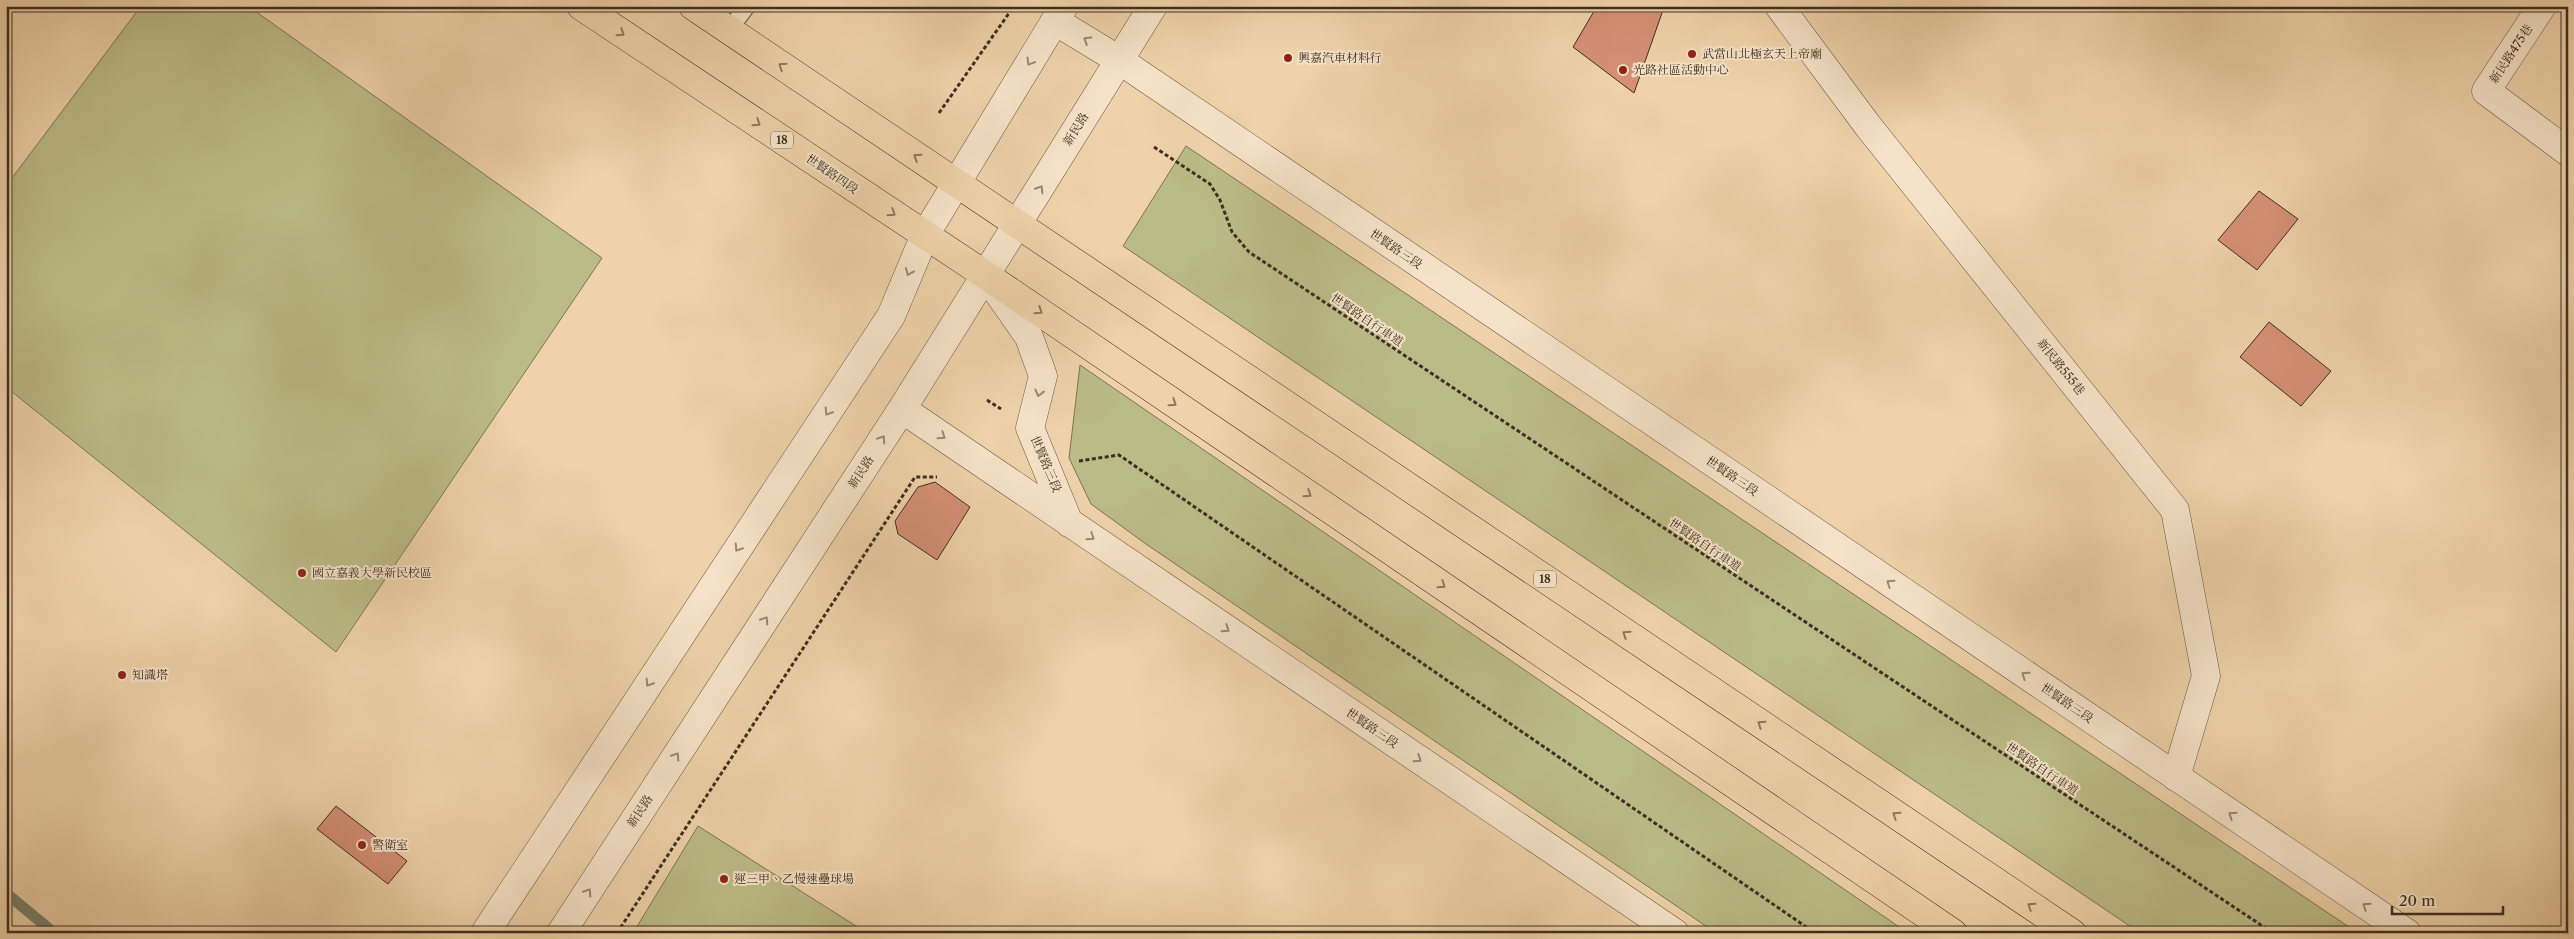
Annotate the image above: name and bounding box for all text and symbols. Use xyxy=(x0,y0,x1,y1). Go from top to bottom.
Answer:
street label: 新民路475巷 xyxy=(2486,21,2535,86)
one-way arrow xyxy=(616,27,625,36)
one-way arrow xyxy=(1084,37,1093,47)
place label: 武當山北極玄天上帝廟 xyxy=(1702,46,1822,61)
marker: 武當山北極玄天上帝廟 xyxy=(1686,48,1698,60)
place label: 興嘉汽車材料行 xyxy=(1298,50,1382,65)
marker: 興嘉汽車材料行 xyxy=(1282,52,1294,64)
one-way arrow xyxy=(1027,57,1037,66)
place label: 光路社區活動中心 xyxy=(1633,62,1729,77)
one-way arrow xyxy=(779,63,788,72)
marker: 光路社區活動中心 xyxy=(1617,64,1629,76)
street label: 新民路 xyxy=(1060,109,1091,148)
one-way arrow xyxy=(751,117,760,127)
road number: 18 xyxy=(771,132,793,148)
street label: 世賢路四段 xyxy=(803,151,861,197)
one-way arrow xyxy=(913,154,923,163)
one-way arrow xyxy=(1033,185,1043,194)
one-way arrow xyxy=(887,207,896,217)
street label: 世賢路三段 xyxy=(1367,226,1425,272)
one-way arrow xyxy=(905,267,916,276)
street label: 世賢路自行車道 xyxy=(1328,290,1406,349)
one-way arrow xyxy=(1033,305,1043,314)
street label: 新民路555巷 xyxy=(2034,336,2088,398)
one-way arrow xyxy=(1034,388,1045,397)
one-way arrow xyxy=(1167,397,1177,406)
one-way arrow xyxy=(825,406,834,416)
one-way arrow xyxy=(937,430,946,439)
street label: 世賢路三段 xyxy=(1028,433,1065,494)
one-way arrow xyxy=(876,436,885,445)
street label: 新民路 xyxy=(844,453,877,491)
street label: 世賢路三段 xyxy=(1703,453,1761,499)
one-way arrow xyxy=(1302,488,1311,497)
street label: 世賢路自行車道 xyxy=(1666,515,1744,574)
one-way arrow xyxy=(1086,531,1095,541)
one-way arrow xyxy=(735,542,745,551)
place label: 國立嘉義大學新民校區 xyxy=(312,565,432,580)
marker: 國立嘉義大學新民校區 xyxy=(296,567,308,579)
road number: 18 xyxy=(1534,570,1556,588)
one-way arrow xyxy=(1436,579,1446,588)
one-way arrow xyxy=(1886,580,1895,590)
one-way arrow xyxy=(759,616,768,625)
one-way arrow xyxy=(1221,622,1230,632)
one-way arrow xyxy=(1623,630,1632,640)
place label: 知識塔 xyxy=(132,667,168,682)
marker: 知識塔 xyxy=(116,669,128,681)
one-way arrow xyxy=(2021,672,2030,681)
one-way arrow xyxy=(646,678,655,687)
street label: 世賢路三段 xyxy=(2038,680,2096,726)
street label: 世賢路三段 xyxy=(1343,705,1401,751)
one-way arrow xyxy=(1758,721,1767,730)
street label: 世賢路自行車道 xyxy=(2003,739,2081,798)
one-way arrow xyxy=(670,752,679,761)
one-way arrow xyxy=(1413,753,1422,762)
street label: 新民路 xyxy=(623,792,656,830)
one-way arrow xyxy=(1892,812,1902,821)
one-way arrow xyxy=(2228,812,2237,821)
place label: 警衛室 xyxy=(372,837,408,852)
marker: 警衛室 xyxy=(356,839,368,851)
place label: 運三甲、乙慢速壘球場 xyxy=(734,871,854,886)
marker: 運三甲、乙慢速壘球場 xyxy=(718,873,730,885)
scale bar xyxy=(2392,884,2503,916)
one-way arrow xyxy=(581,888,591,897)
text: 20 m xyxy=(2399,891,2435,910)
one-way arrow xyxy=(2027,902,2036,912)
one-way arrow xyxy=(2363,902,2372,912)

